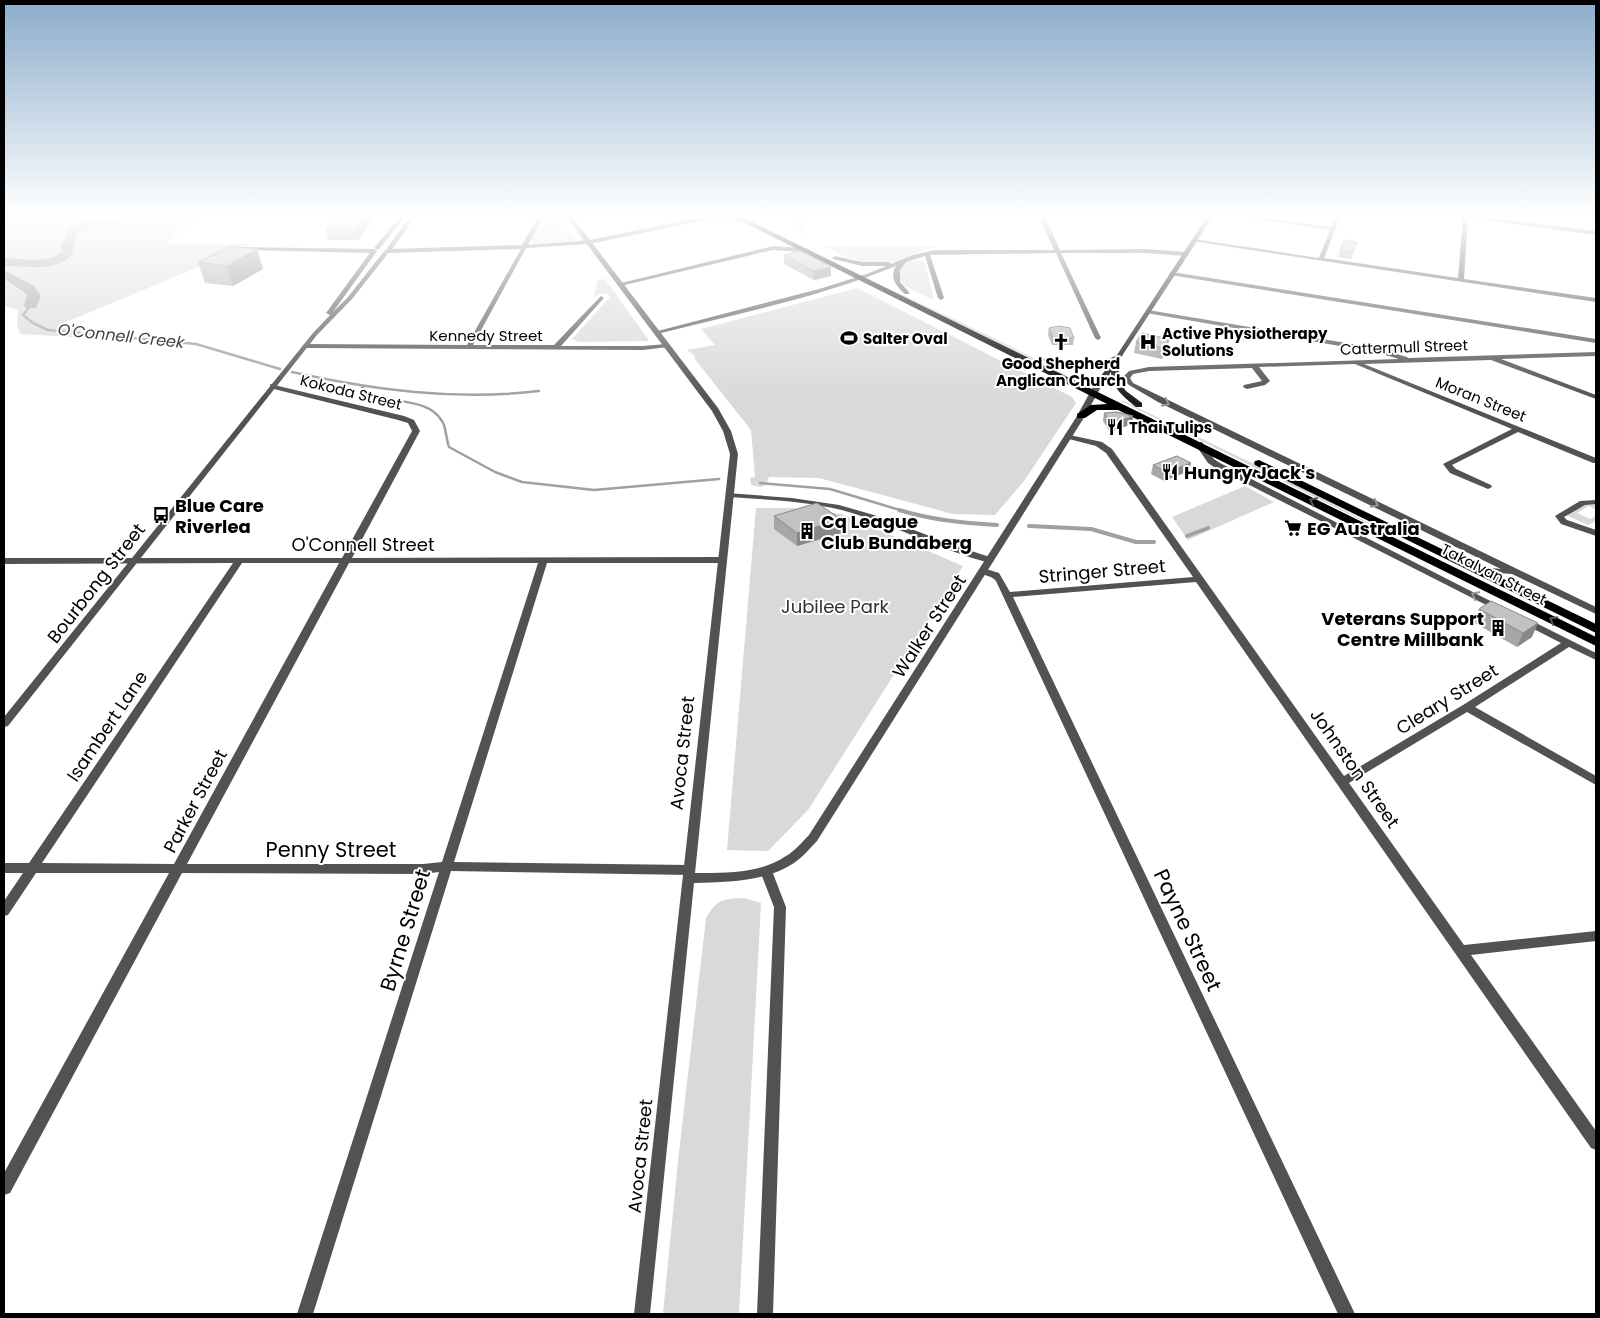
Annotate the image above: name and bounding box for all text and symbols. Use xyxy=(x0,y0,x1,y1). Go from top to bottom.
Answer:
water label: O'Connell Creek xyxy=(57,318,186,354)
place label: Active Physiotherapy Solutions xyxy=(1162,323,1328,361)
street label: Kennedy Street xyxy=(429,325,543,346)
sports icon: Salter Oval xyxy=(839,328,859,348)
place label: Salter Oval xyxy=(863,328,948,349)
church icon: Good Shepherd Anglican Church xyxy=(1051,332,1071,352)
hospital icon: Active Physiotherapy Solutions xyxy=(1138,332,1158,352)
street label: Cattermull Street xyxy=(1340,334,1468,360)
place label: Good Shepherd Anglican Church xyxy=(996,353,1126,391)
street label: Kokoda Street xyxy=(298,369,404,415)
street label: Moran Street xyxy=(1433,371,1529,427)
one-way arrow xyxy=(1161,397,1170,407)
restaurant icon: Thai Tulips xyxy=(1105,417,1125,437)
place label: Thai Tulips xyxy=(1129,417,1212,438)
place label: Hungry Jack's xyxy=(1184,460,1315,485)
restaurant icon: Hungry Jack's xyxy=(1160,462,1180,482)
place label: Blue Care Riverlea xyxy=(175,493,264,539)
one-way arrow xyxy=(1309,497,1318,507)
one-way arrow xyxy=(1370,498,1379,509)
bus stop icon: Blue Care Riverlea xyxy=(151,505,171,525)
place label: Cq League Club Bundaberg xyxy=(821,509,972,555)
place label: EG Australia xyxy=(1307,516,1420,541)
street label: Bourbong Street xyxy=(41,518,151,648)
supermarket icon: EG Australia xyxy=(1283,518,1303,538)
building icon: Cq League Club Bundaberg xyxy=(797,521,817,541)
street label: O'Connell Street xyxy=(292,532,435,557)
street label: Takalvan Street xyxy=(1438,538,1550,610)
street label: Stringer Street xyxy=(1037,553,1167,589)
street label: Walker Street xyxy=(886,569,972,683)
one-way arrow xyxy=(1471,591,1480,601)
park label: Jubilee Park xyxy=(781,594,890,619)
place label: Veterans Support Centre Millbank xyxy=(1321,606,1485,652)
one-way arrow xyxy=(1549,616,1558,626)
building icon: Veterans Support Centre Millbank xyxy=(1488,618,1508,638)
street label: Cleary Street xyxy=(1391,658,1503,740)
street label: Isambert Lane xyxy=(61,666,153,786)
street label: Avoca Street xyxy=(664,695,700,811)
street label: Johnston Street xyxy=(1304,703,1406,833)
street label: Parker Street xyxy=(157,745,233,857)
street label: Penny Street xyxy=(266,835,396,864)
street label: Payne Street xyxy=(1147,864,1229,996)
street label: Byrne Street xyxy=(373,865,437,995)
street label: Avoca Street xyxy=(622,1098,658,1214)

